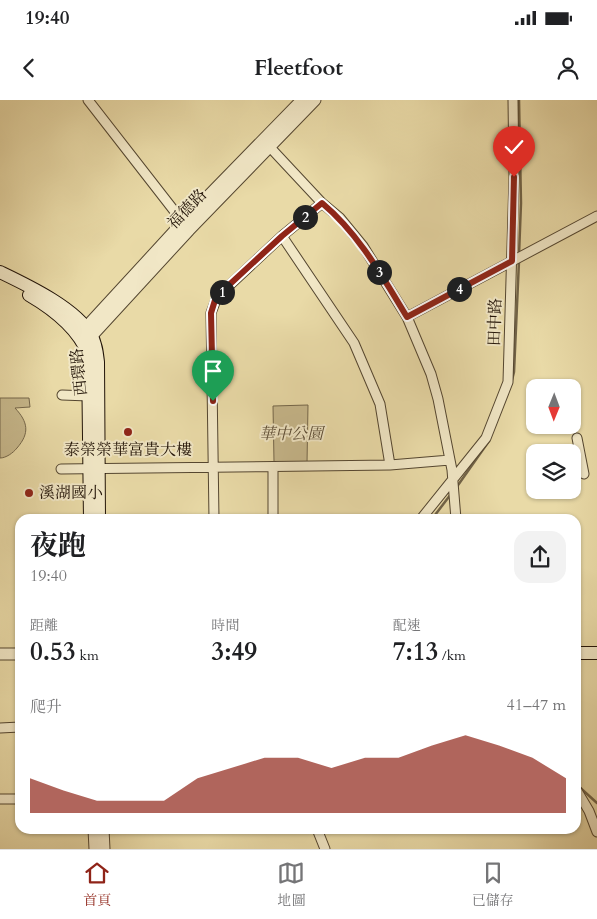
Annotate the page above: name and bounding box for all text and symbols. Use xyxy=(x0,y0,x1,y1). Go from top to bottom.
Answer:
text: 19:40 xyxy=(25,5,69,31)
text: Fleetfoot xyxy=(254,53,343,83)
icon: back xyxy=(15,54,43,82)
icon: person xyxy=(554,54,582,82)
pin xyxy=(493,126,535,177)
icon: check xyxy=(500,133,528,161)
street label: 福德路 xyxy=(162,184,212,234)
pin: 2 xyxy=(292,204,318,230)
text: 2 xyxy=(302,208,309,227)
pin: 3 xyxy=(366,260,392,284)
text: 3 xyxy=(376,263,383,282)
pin: 4 xyxy=(446,276,472,302)
pin: 1 xyxy=(210,280,234,304)
text: 4 xyxy=(456,280,463,299)
text: 1 xyxy=(219,283,226,302)
street label: 田中路 xyxy=(483,298,507,346)
street label: 西環路 xyxy=(66,347,92,397)
pin xyxy=(192,350,234,401)
icon: arrive xyxy=(199,357,227,385)
north arrow xyxy=(526,379,581,434)
map controls xyxy=(526,379,581,499)
park label: 華中公園 xyxy=(259,423,326,445)
marker: 泰榮榮華富貴大樓 xyxy=(122,426,134,438)
place label: 泰榮榮華富貴大樓 xyxy=(64,439,192,461)
button: layers xyxy=(526,444,581,499)
place label: 溪湖國小 xyxy=(39,482,103,504)
marker: 溪湖國小 xyxy=(23,487,35,499)
text: 夜跑 xyxy=(30,527,86,565)
button: share xyxy=(514,531,566,583)
text: 19:40 xyxy=(30,565,67,587)
text: 距離 xyxy=(30,616,58,635)
text: 時間 xyxy=(211,616,239,635)
text: 配速 xyxy=(393,616,421,635)
text: 0.53 xyxy=(30,635,76,669)
text: 3:49 xyxy=(211,635,257,669)
text: 7:13 xyxy=(393,635,438,669)
text: km xyxy=(76,646,99,665)
text: /km xyxy=(438,646,466,665)
text: 41–47 m xyxy=(507,694,566,716)
text: 爬升 xyxy=(30,696,62,718)
tab: 首頁 xyxy=(83,859,111,910)
tab: 地圖 xyxy=(277,859,305,910)
tab: 已儲存 xyxy=(472,859,514,910)

